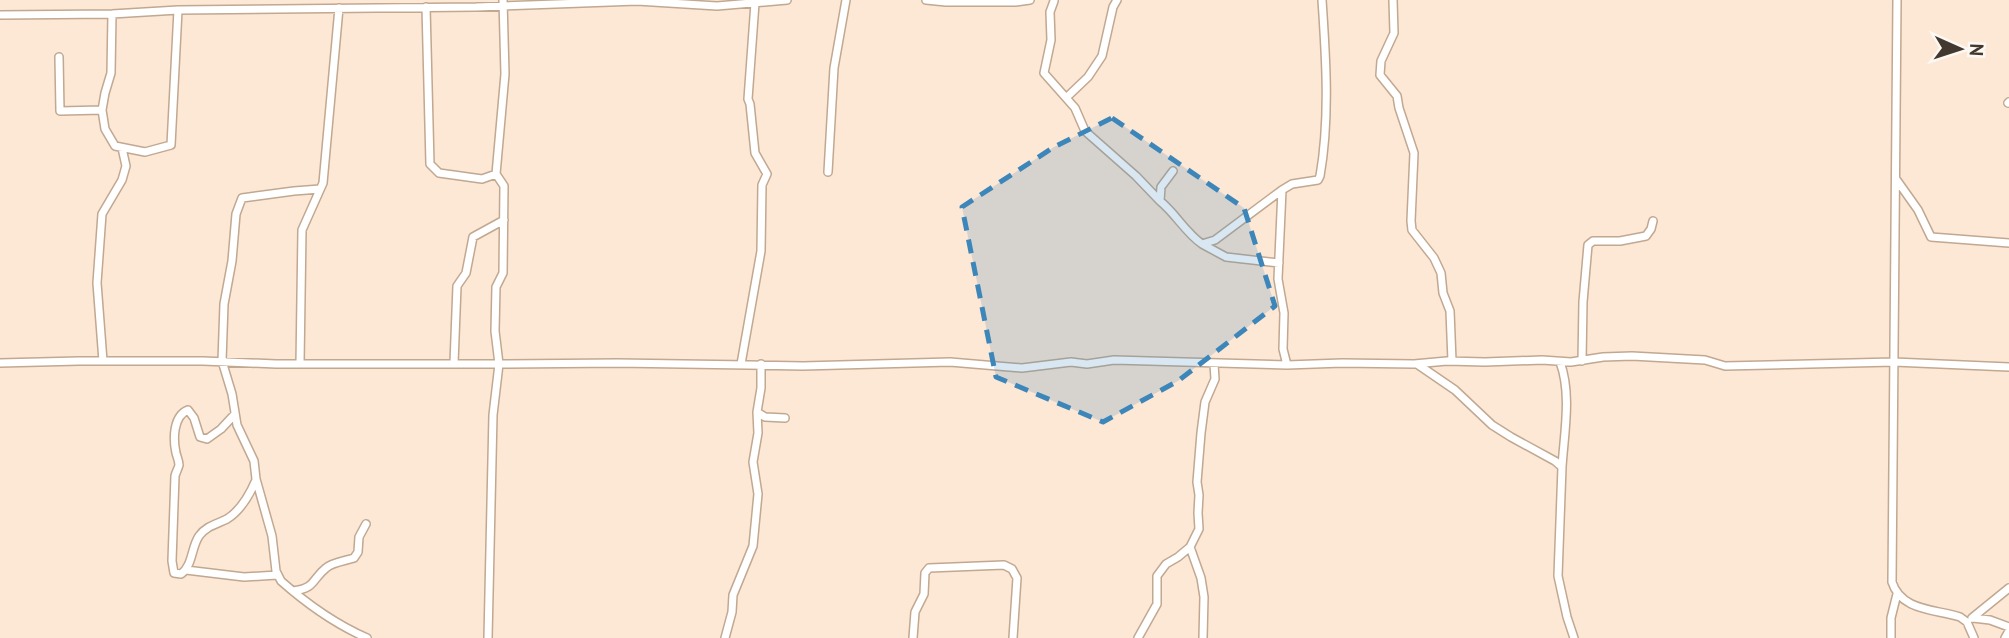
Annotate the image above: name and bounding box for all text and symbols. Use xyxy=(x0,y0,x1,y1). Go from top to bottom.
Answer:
north arrow xyxy=(1925,14,1995,84)
text: N xyxy=(1965,43,1989,57)

